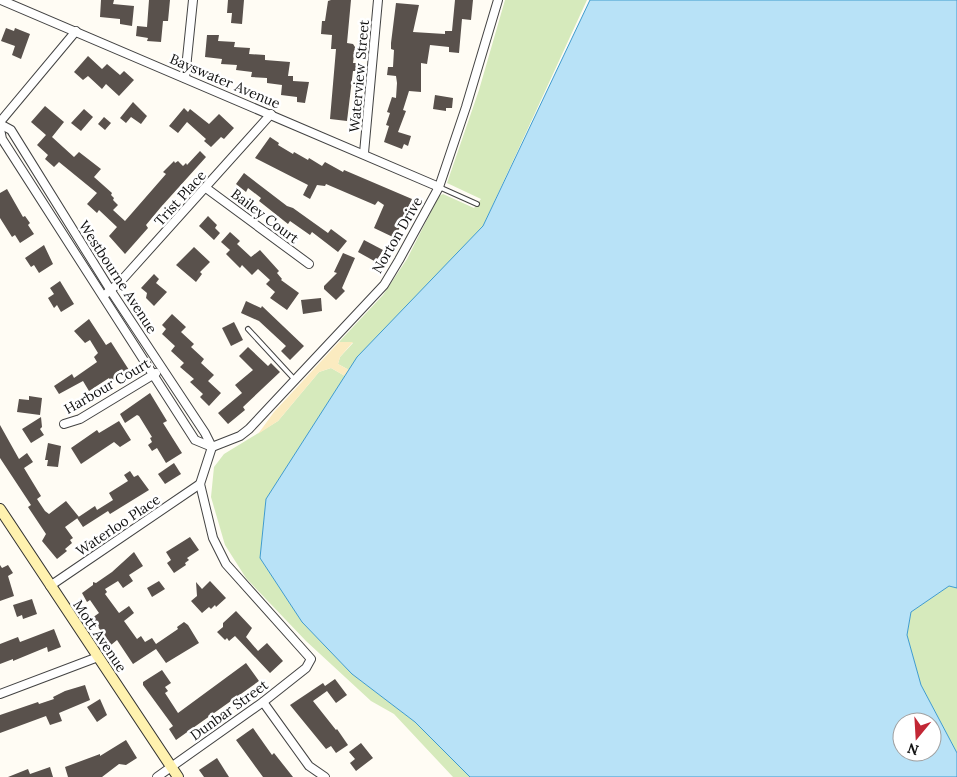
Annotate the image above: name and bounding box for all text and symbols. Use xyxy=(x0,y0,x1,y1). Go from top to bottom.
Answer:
street label: Waterview Street xyxy=(345,18,373,133)
street label: Bayswater Avenue xyxy=(167,50,283,113)
street label: Trist Place xyxy=(150,166,210,230)
street label: Bailey Court xyxy=(228,185,303,248)
street label: Norton Drive xyxy=(368,193,426,277)
street label: Westbourne Avenue xyxy=(75,217,161,337)
street label: Harbour Court xyxy=(61,354,154,418)
street label: Waterloo Place xyxy=(72,490,164,560)
street label: Mott Avenue xyxy=(69,597,131,676)
street label: Dunbar Street xyxy=(186,675,272,744)
north arrow xyxy=(892,712,942,762)
text: N xyxy=(905,739,921,760)

